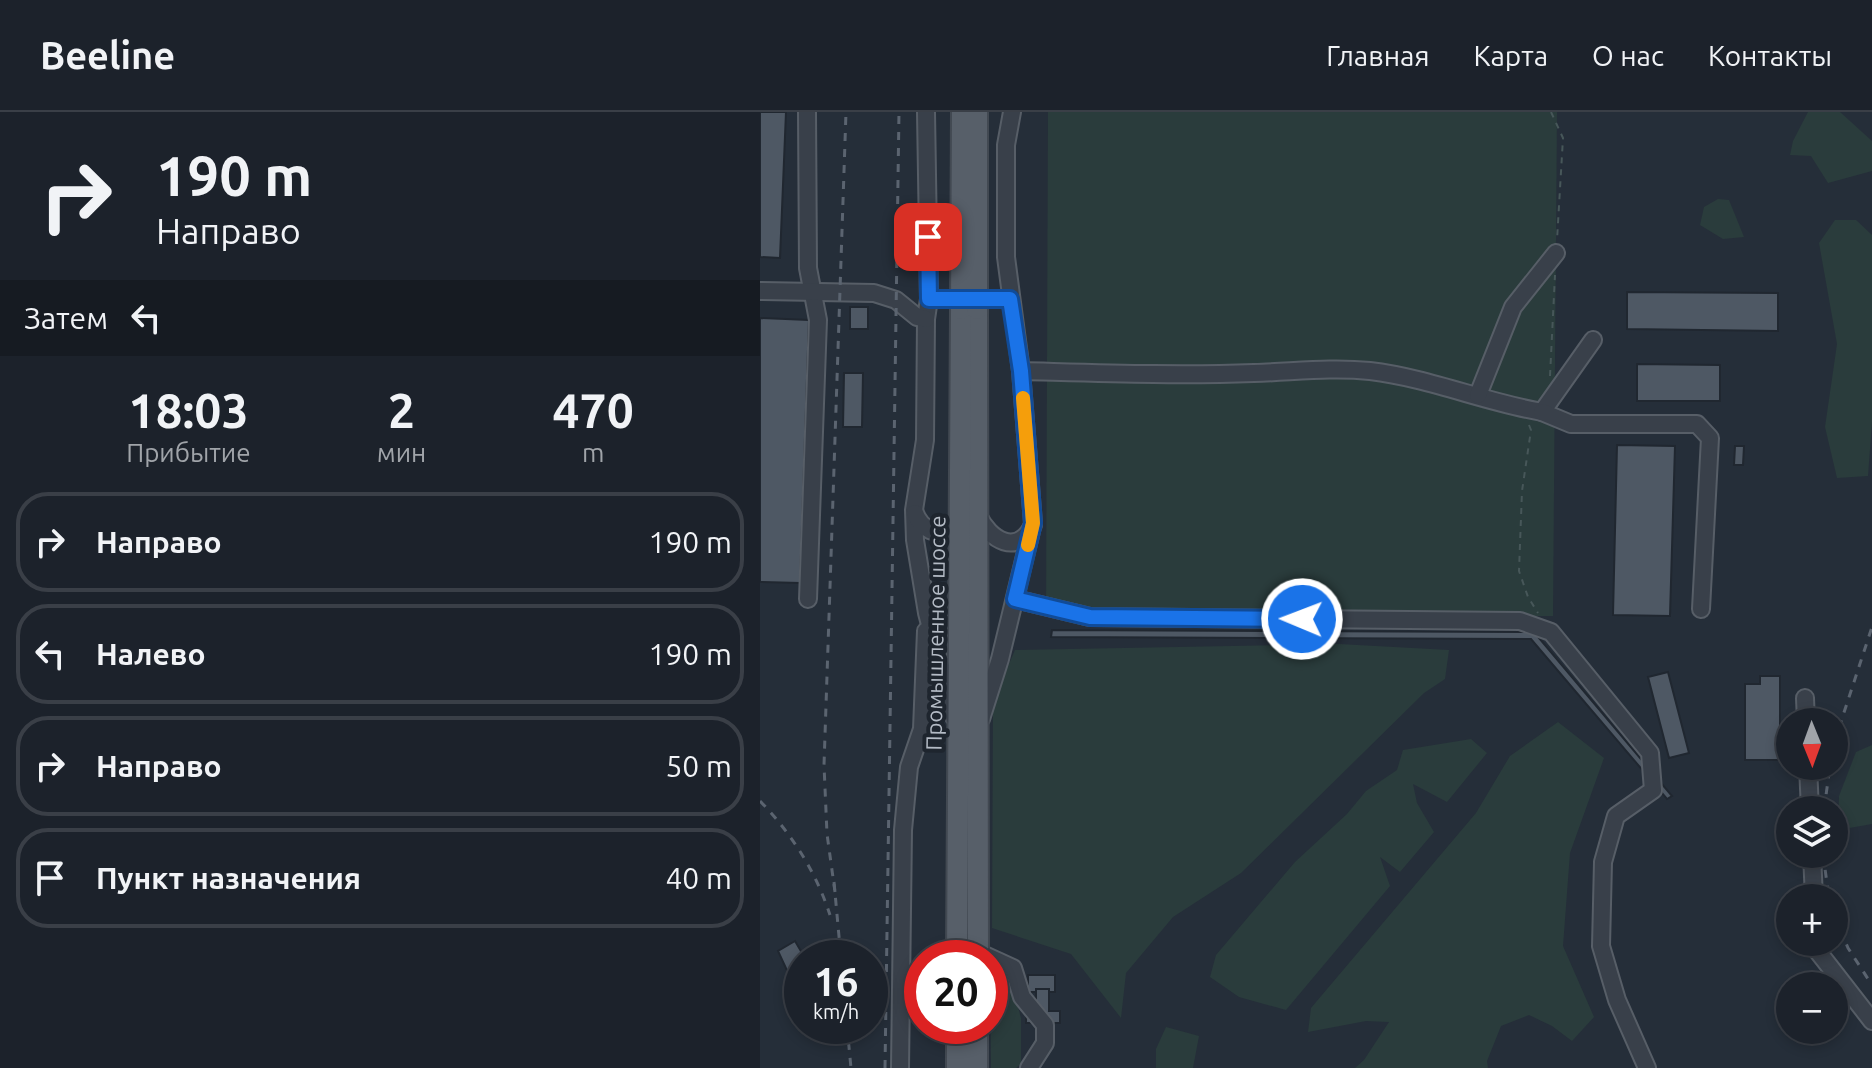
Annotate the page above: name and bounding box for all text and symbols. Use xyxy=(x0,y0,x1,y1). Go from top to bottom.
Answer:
text: Beeline xyxy=(40,34,175,76)
text: Главная xyxy=(1326,40,1429,71)
text: Карта xyxy=(1473,40,1548,71)
text: О нас xyxy=(1592,40,1664,71)
text: Контакты xyxy=(1708,40,1832,71)
icon: right xyxy=(24,144,128,248)
text: 190 m xyxy=(156,144,312,207)
pin xyxy=(894,203,962,271)
text: Направо xyxy=(156,210,301,251)
icon: arrive xyxy=(906,215,950,259)
icon: left xyxy=(124,296,168,340)
text: Затем xyxy=(24,301,108,335)
text: 18:03 xyxy=(128,383,248,437)
text: 2 xyxy=(388,383,415,437)
text: 470 xyxy=(553,383,634,437)
text: Прибытие xyxy=(126,438,251,467)
text: мин xyxy=(377,438,426,467)
text: m xyxy=(582,438,604,467)
street label: Промышленное шоссе xyxy=(920,515,950,751)
icon: right xyxy=(28,520,72,564)
text: Направо xyxy=(96,525,222,559)
text: 190 m xyxy=(648,525,732,559)
position arrow xyxy=(1260,577,1344,661)
icon: left xyxy=(28,632,72,676)
text: Налево xyxy=(96,637,206,671)
text: 190 m xyxy=(648,637,732,671)
north arrow xyxy=(1776,708,1848,780)
map controls xyxy=(1776,708,1848,1044)
icon: right xyxy=(28,744,72,788)
text: Направо xyxy=(96,749,222,783)
text: 50 m xyxy=(665,749,732,783)
button: layers xyxy=(1776,796,1848,868)
icon: arrive xyxy=(28,856,72,900)
text: Пункт назначения xyxy=(96,861,361,895)
text: 40 m xyxy=(665,861,732,895)
button: + xyxy=(1776,884,1848,956)
speed limit sign: 20 xyxy=(904,940,1008,1044)
text: 16 xyxy=(813,959,859,1004)
button: − xyxy=(1776,972,1848,1044)
text: km/h xyxy=(813,1000,859,1023)

